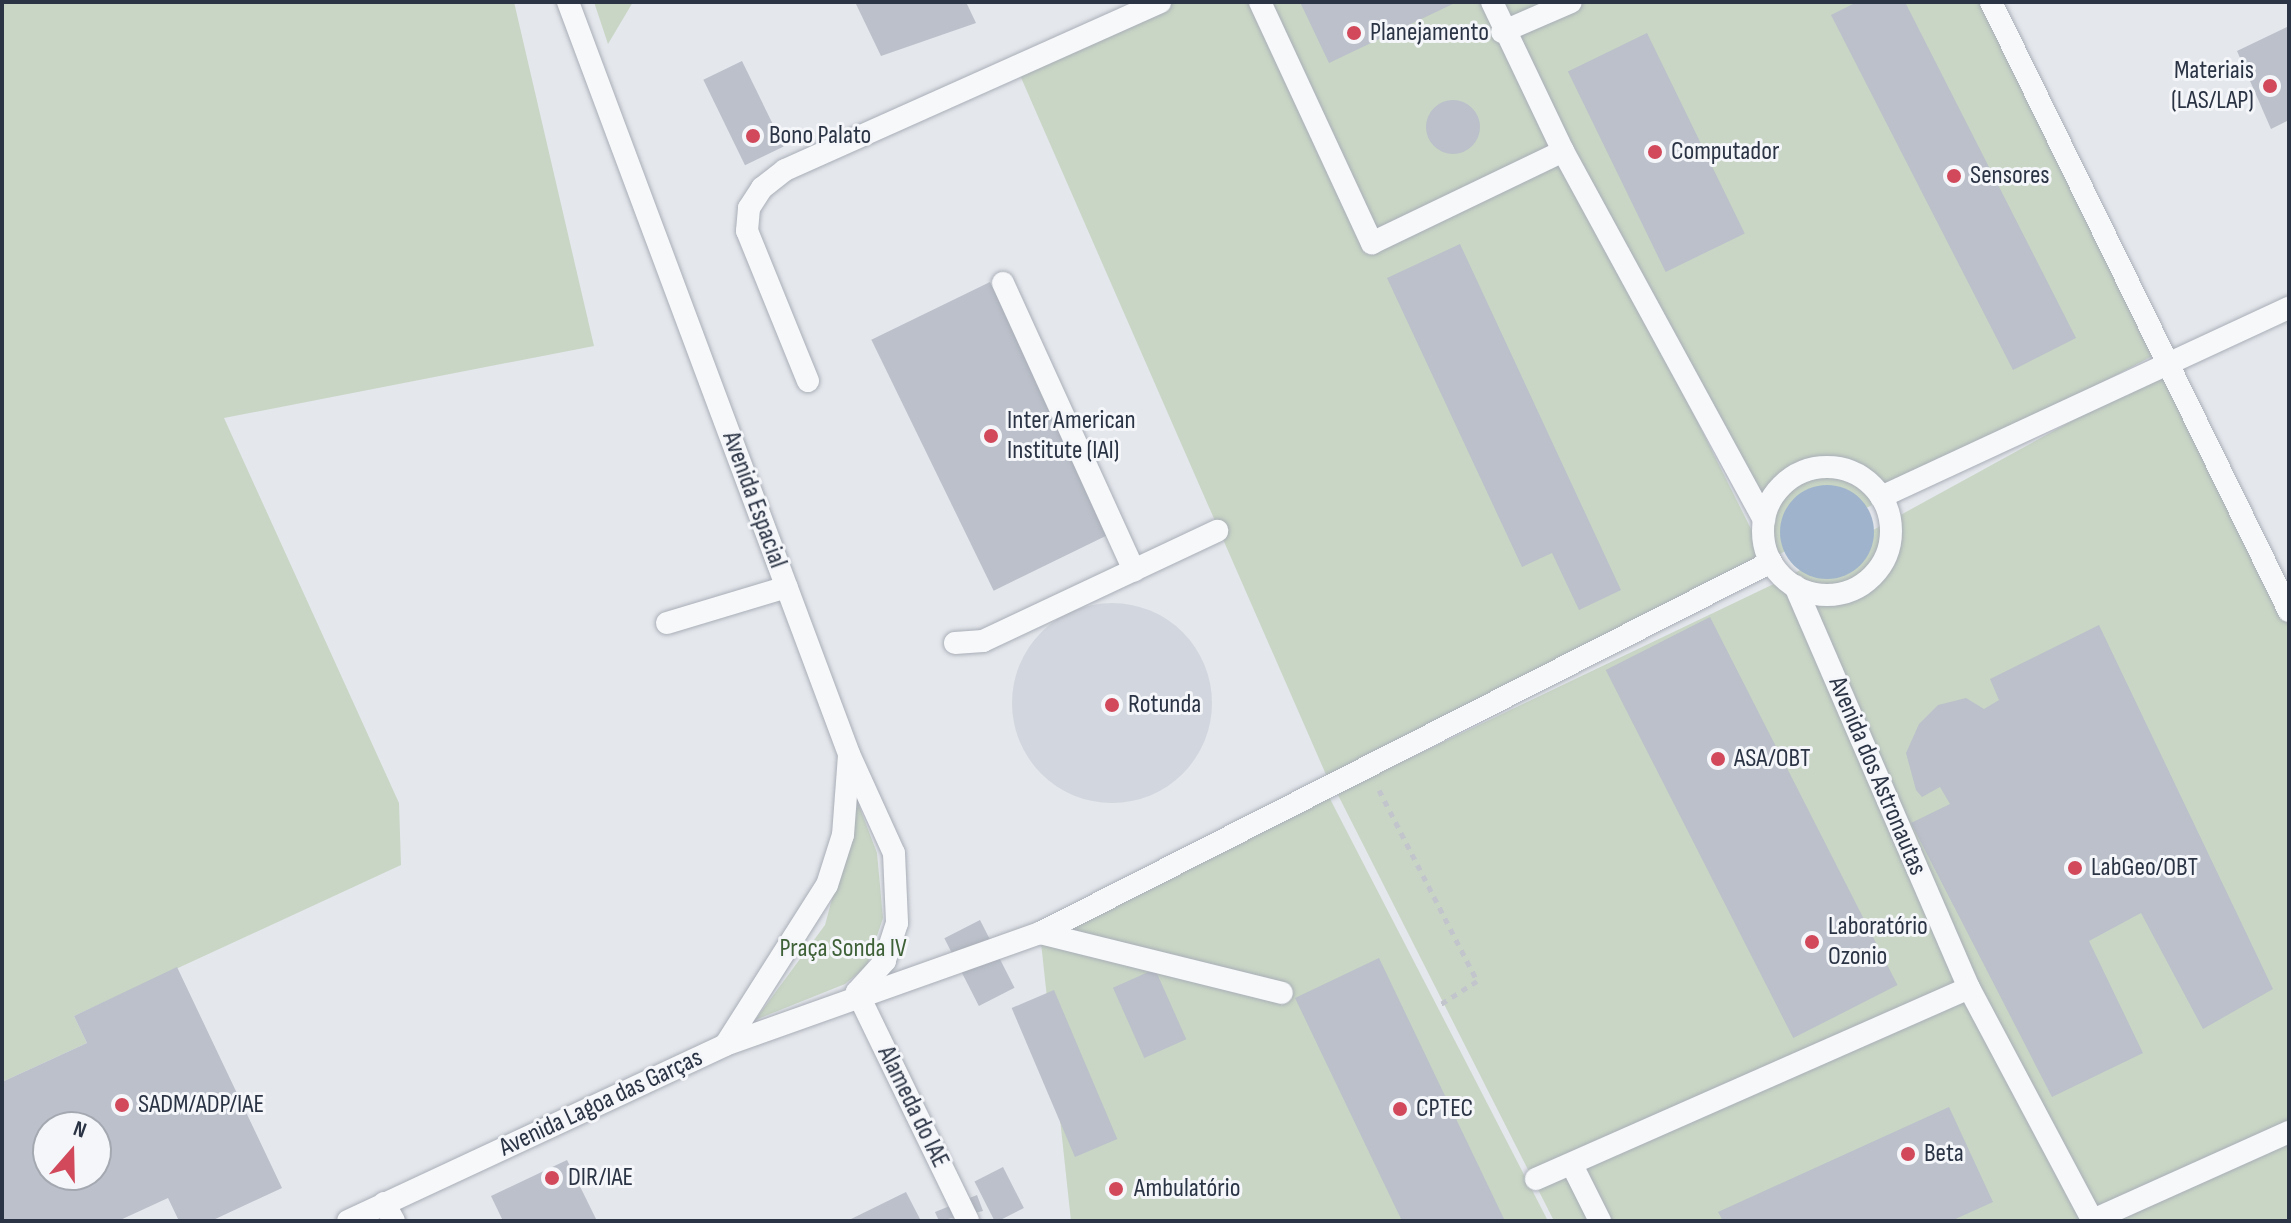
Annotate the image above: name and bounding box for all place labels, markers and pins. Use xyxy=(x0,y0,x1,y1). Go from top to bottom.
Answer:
place label: Planejamento xyxy=(1370,17,1489,49)
marker: Planejamento xyxy=(1345,24,1363,42)
place label: Materiais (LAS/LAP) xyxy=(2171,55,2254,116)
marker: Materiais (LAS/LAP) xyxy=(2261,77,2279,95)
place label: Bono Palato xyxy=(769,120,871,152)
marker: Bono Palato xyxy=(744,127,762,145)
place label: Computador xyxy=(1671,136,1779,168)
marker: Computador xyxy=(1646,143,1664,161)
place label: Sensores xyxy=(1970,160,2050,192)
marker: Sensores xyxy=(1945,167,1963,185)
place label: Inter American Institute (IAI) xyxy=(1007,405,1136,466)
marker: Inter American Institute (IAI) xyxy=(982,427,1000,445)
place label: Rotunda xyxy=(1128,689,1201,721)
marker: Rotunda xyxy=(1103,696,1121,714)
place label: ASA/OBT xyxy=(1734,743,1810,775)
marker: ASA/OBT xyxy=(1709,750,1727,768)
place label: LabGeo/OBT xyxy=(2091,852,2198,884)
marker: LabGeo/OBT xyxy=(2066,859,2084,877)
place label: Laboratório Ozonio xyxy=(1828,911,1928,972)
marker: Laboratório Ozonio xyxy=(1803,933,1821,951)
place label: SADM/ADP/IAE xyxy=(138,1089,264,1121)
place label: CPTEC xyxy=(1416,1093,1473,1125)
marker: SADM/ADP/IAE xyxy=(113,1096,131,1114)
marker: CPTEC xyxy=(1391,1100,1409,1118)
place label: Beta xyxy=(1924,1138,1964,1170)
marker: Beta xyxy=(1899,1145,1917,1163)
place label: DIR/IAE xyxy=(568,1162,633,1194)
marker: DIR/IAE xyxy=(543,1169,561,1187)
place label: Ambulatório xyxy=(1134,1173,1240,1205)
marker: Ambulatório xyxy=(1105,1178,1127,1200)

